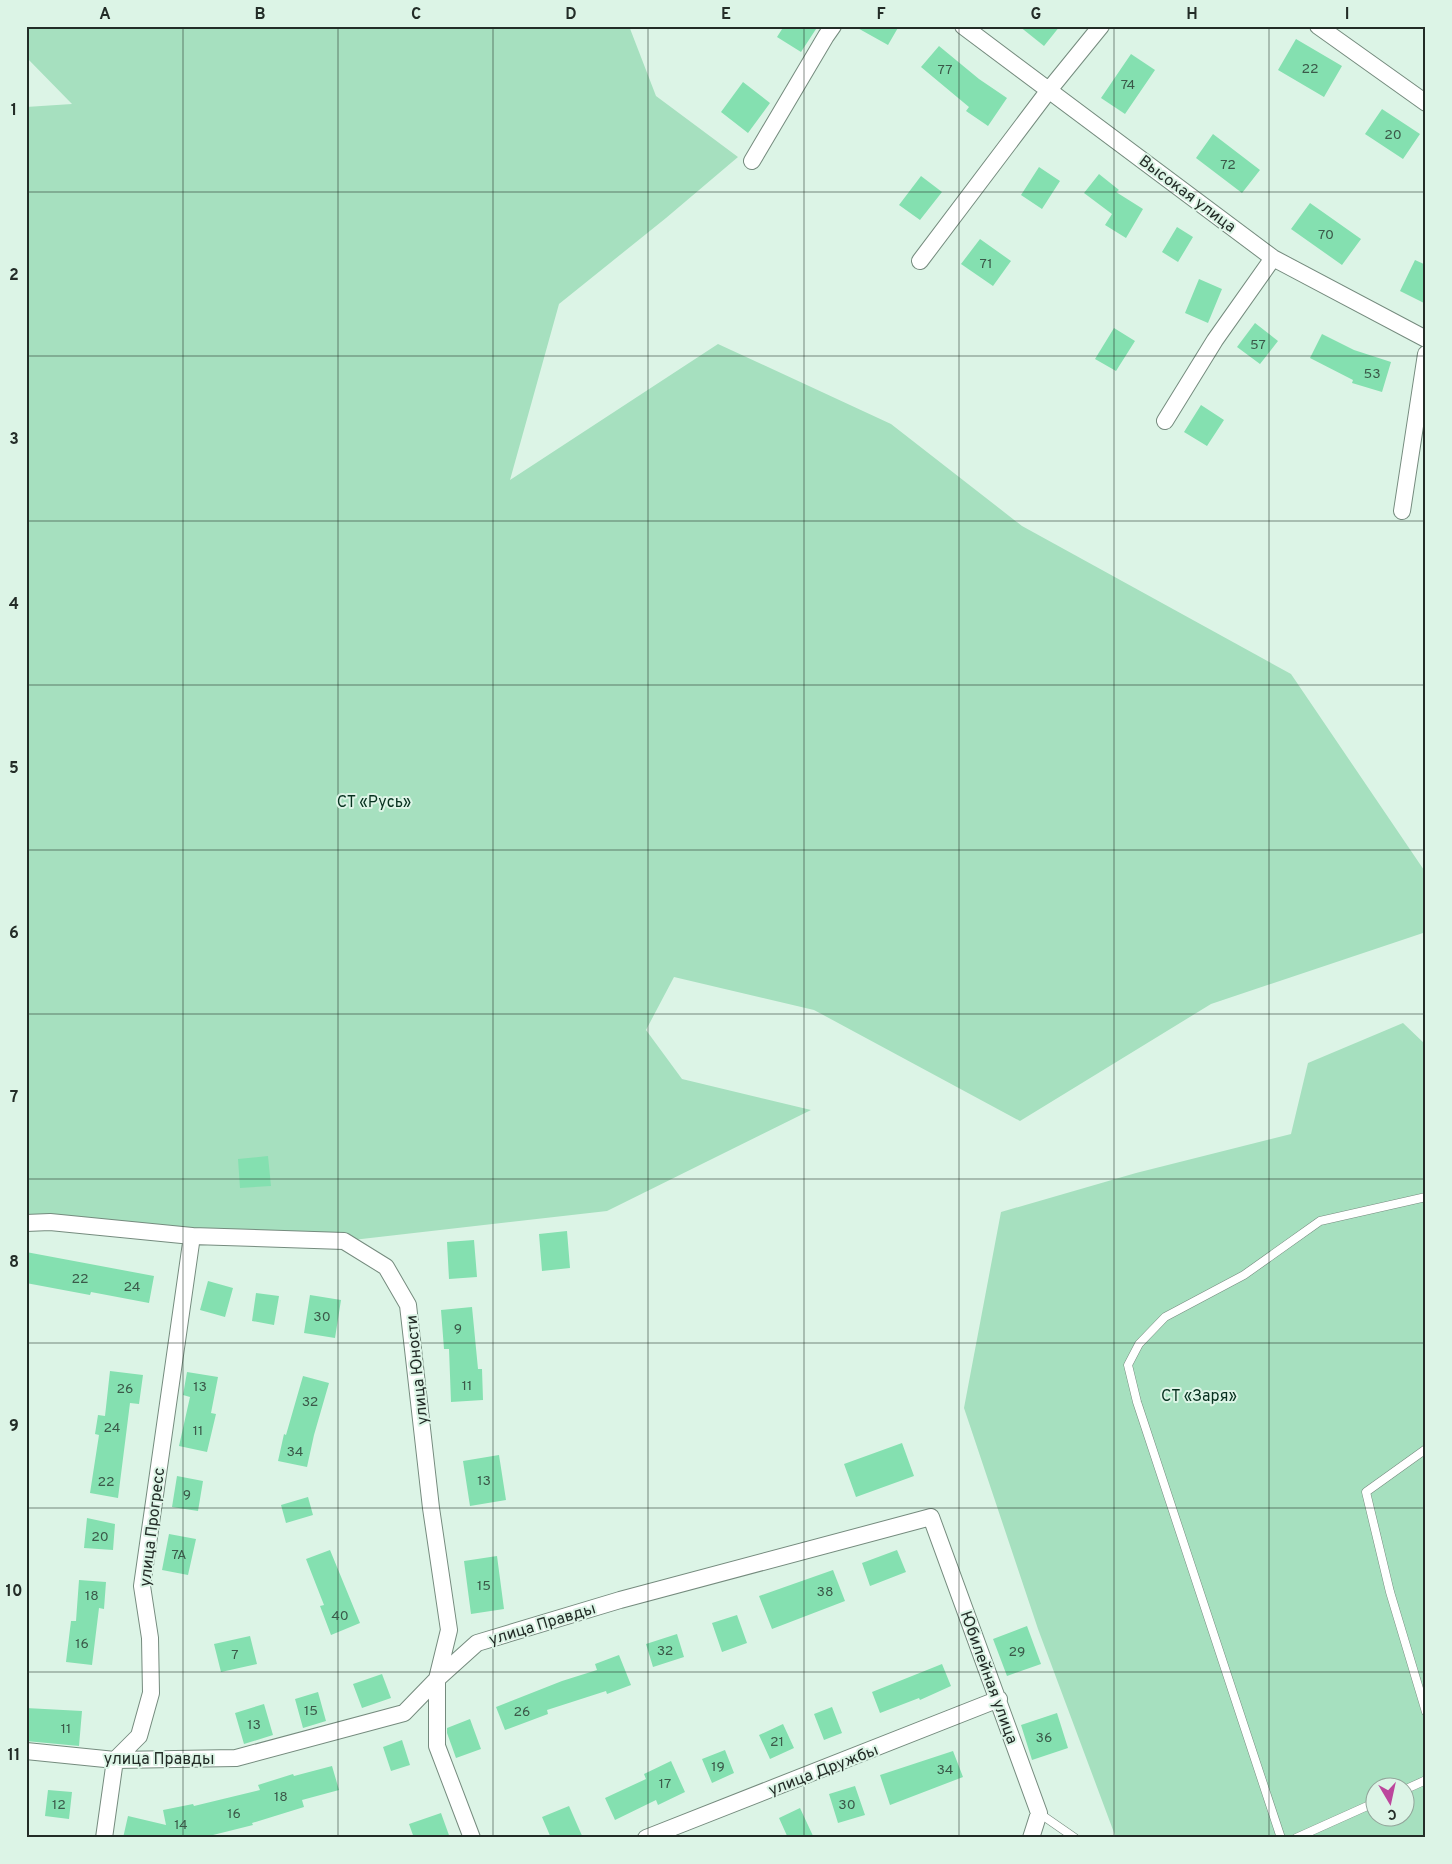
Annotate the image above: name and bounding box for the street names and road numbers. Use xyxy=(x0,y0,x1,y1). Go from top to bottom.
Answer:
street label: Высокая улица xyxy=(1134,152,1239,238)
street label: улица Юности xyxy=(402,1314,434,1426)
street label: улица Прогресс xyxy=(136,1467,170,1588)
street label: улица Правды xyxy=(487,1599,598,1651)
street label: Юбилейная улица xyxy=(955,1608,1022,1747)
street label: улица Дружбы xyxy=(766,1741,882,1801)
street label: улица Правды xyxy=(104,1750,214,1770)

